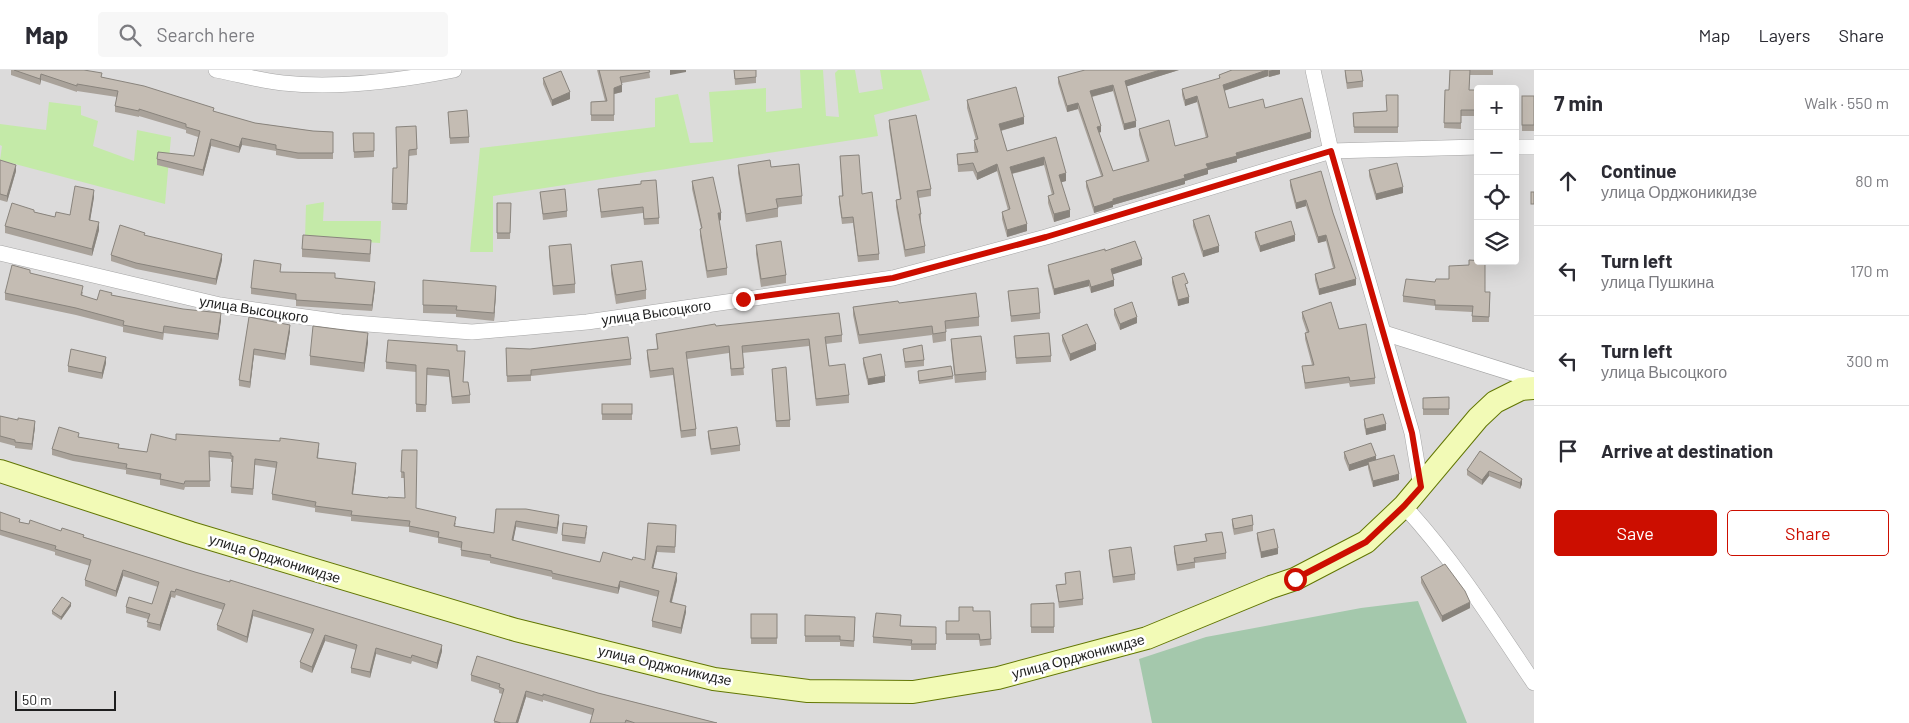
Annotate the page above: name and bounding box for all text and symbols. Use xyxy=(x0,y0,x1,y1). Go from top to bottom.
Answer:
search box xyxy=(98,12,448,57)
text: Map xyxy=(25,20,68,49)
icon: search xyxy=(116,21,144,49)
text: Search here xyxy=(156,23,255,46)
text: Map xyxy=(1698,24,1730,46)
text: Layers xyxy=(1758,24,1811,46)
text: Share xyxy=(1839,24,1884,46)
map controls xyxy=(1474,85,1519,265)
button: + xyxy=(1474,85,1519,130)
text: 7 min xyxy=(1554,90,1603,115)
text: Walk · 550 m xyxy=(1804,93,1889,112)
button: − xyxy=(1474,130,1519,175)
text: Continue xyxy=(1601,159,1677,182)
icon: ahead xyxy=(1554,167,1582,195)
text: 80 m xyxy=(1855,171,1889,190)
button: locate xyxy=(1474,175,1519,220)
text: улица Орджоникидзе xyxy=(1601,182,1757,201)
button: layers xyxy=(1474,220,1519,265)
text: Turn left xyxy=(1601,249,1672,272)
icon: left xyxy=(1554,257,1582,285)
text: 170 m xyxy=(1850,261,1889,280)
text: улица Пушкина xyxy=(1601,272,1714,291)
route end xyxy=(732,288,755,311)
street label: улица Высоцкого xyxy=(198,292,310,326)
street label: улица Высоцкого xyxy=(600,296,712,328)
text: Turn left xyxy=(1601,339,1672,362)
icon: left xyxy=(1554,347,1582,375)
text: 300 m xyxy=(1846,351,1889,370)
text: улица Высоцкого xyxy=(1601,362,1727,381)
icon: arrive xyxy=(1554,437,1582,465)
text: Arrive at destination xyxy=(1601,439,1773,462)
button: Save xyxy=(1554,510,1717,556)
button: Share xyxy=(1727,510,1889,556)
street label: улица Орджоникидзе xyxy=(207,530,343,586)
route start xyxy=(1284,568,1307,591)
street label: улица Орджоникидзе xyxy=(1010,630,1146,682)
street label: улица Орджоникидзе xyxy=(596,641,734,689)
scale bar xyxy=(15,688,116,711)
text: 50 m xyxy=(22,691,51,708)

